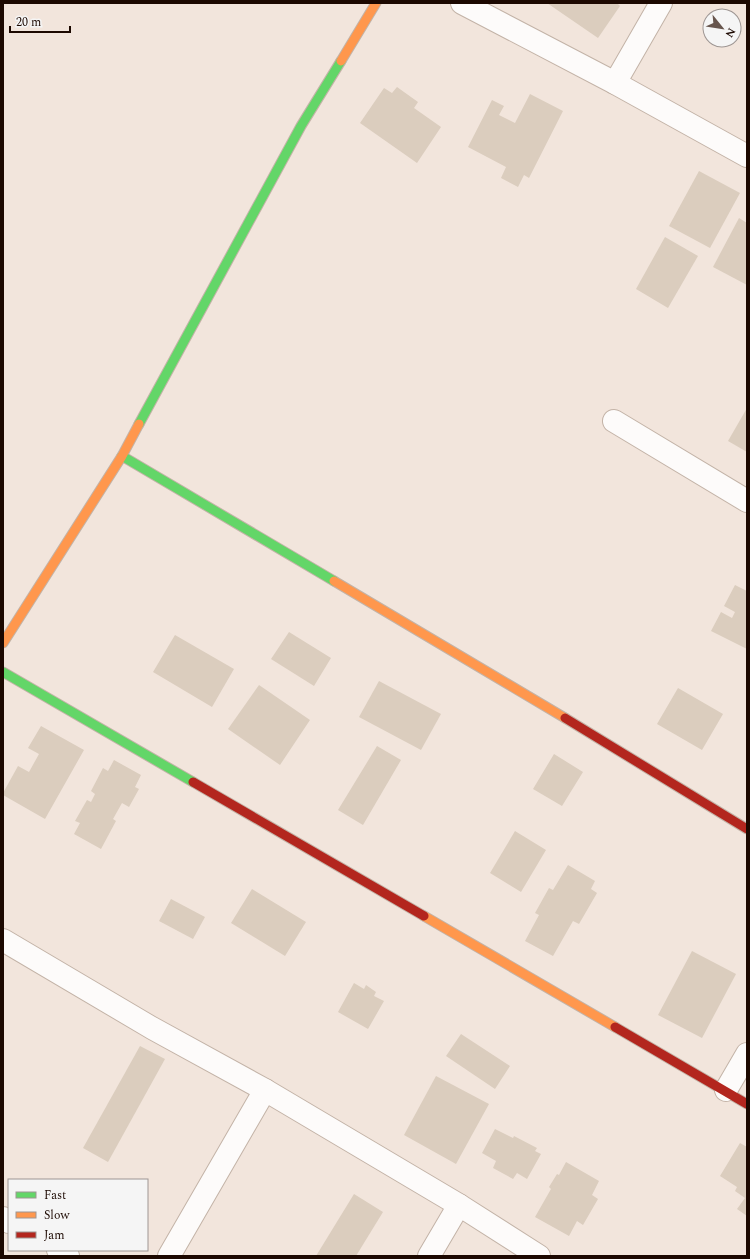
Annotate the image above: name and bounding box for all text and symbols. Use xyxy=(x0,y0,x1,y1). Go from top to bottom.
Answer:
scale bar xyxy=(10,8,70,34)
north arrow xyxy=(702,8,742,48)
text: 20 m xyxy=(16,13,41,32)
text: N xyxy=(721,25,740,41)
legend xyxy=(8,1179,148,1251)
text: Fast xyxy=(44,1186,66,1205)
text: Slow xyxy=(44,1206,70,1225)
text: Jam xyxy=(44,1226,65,1245)

